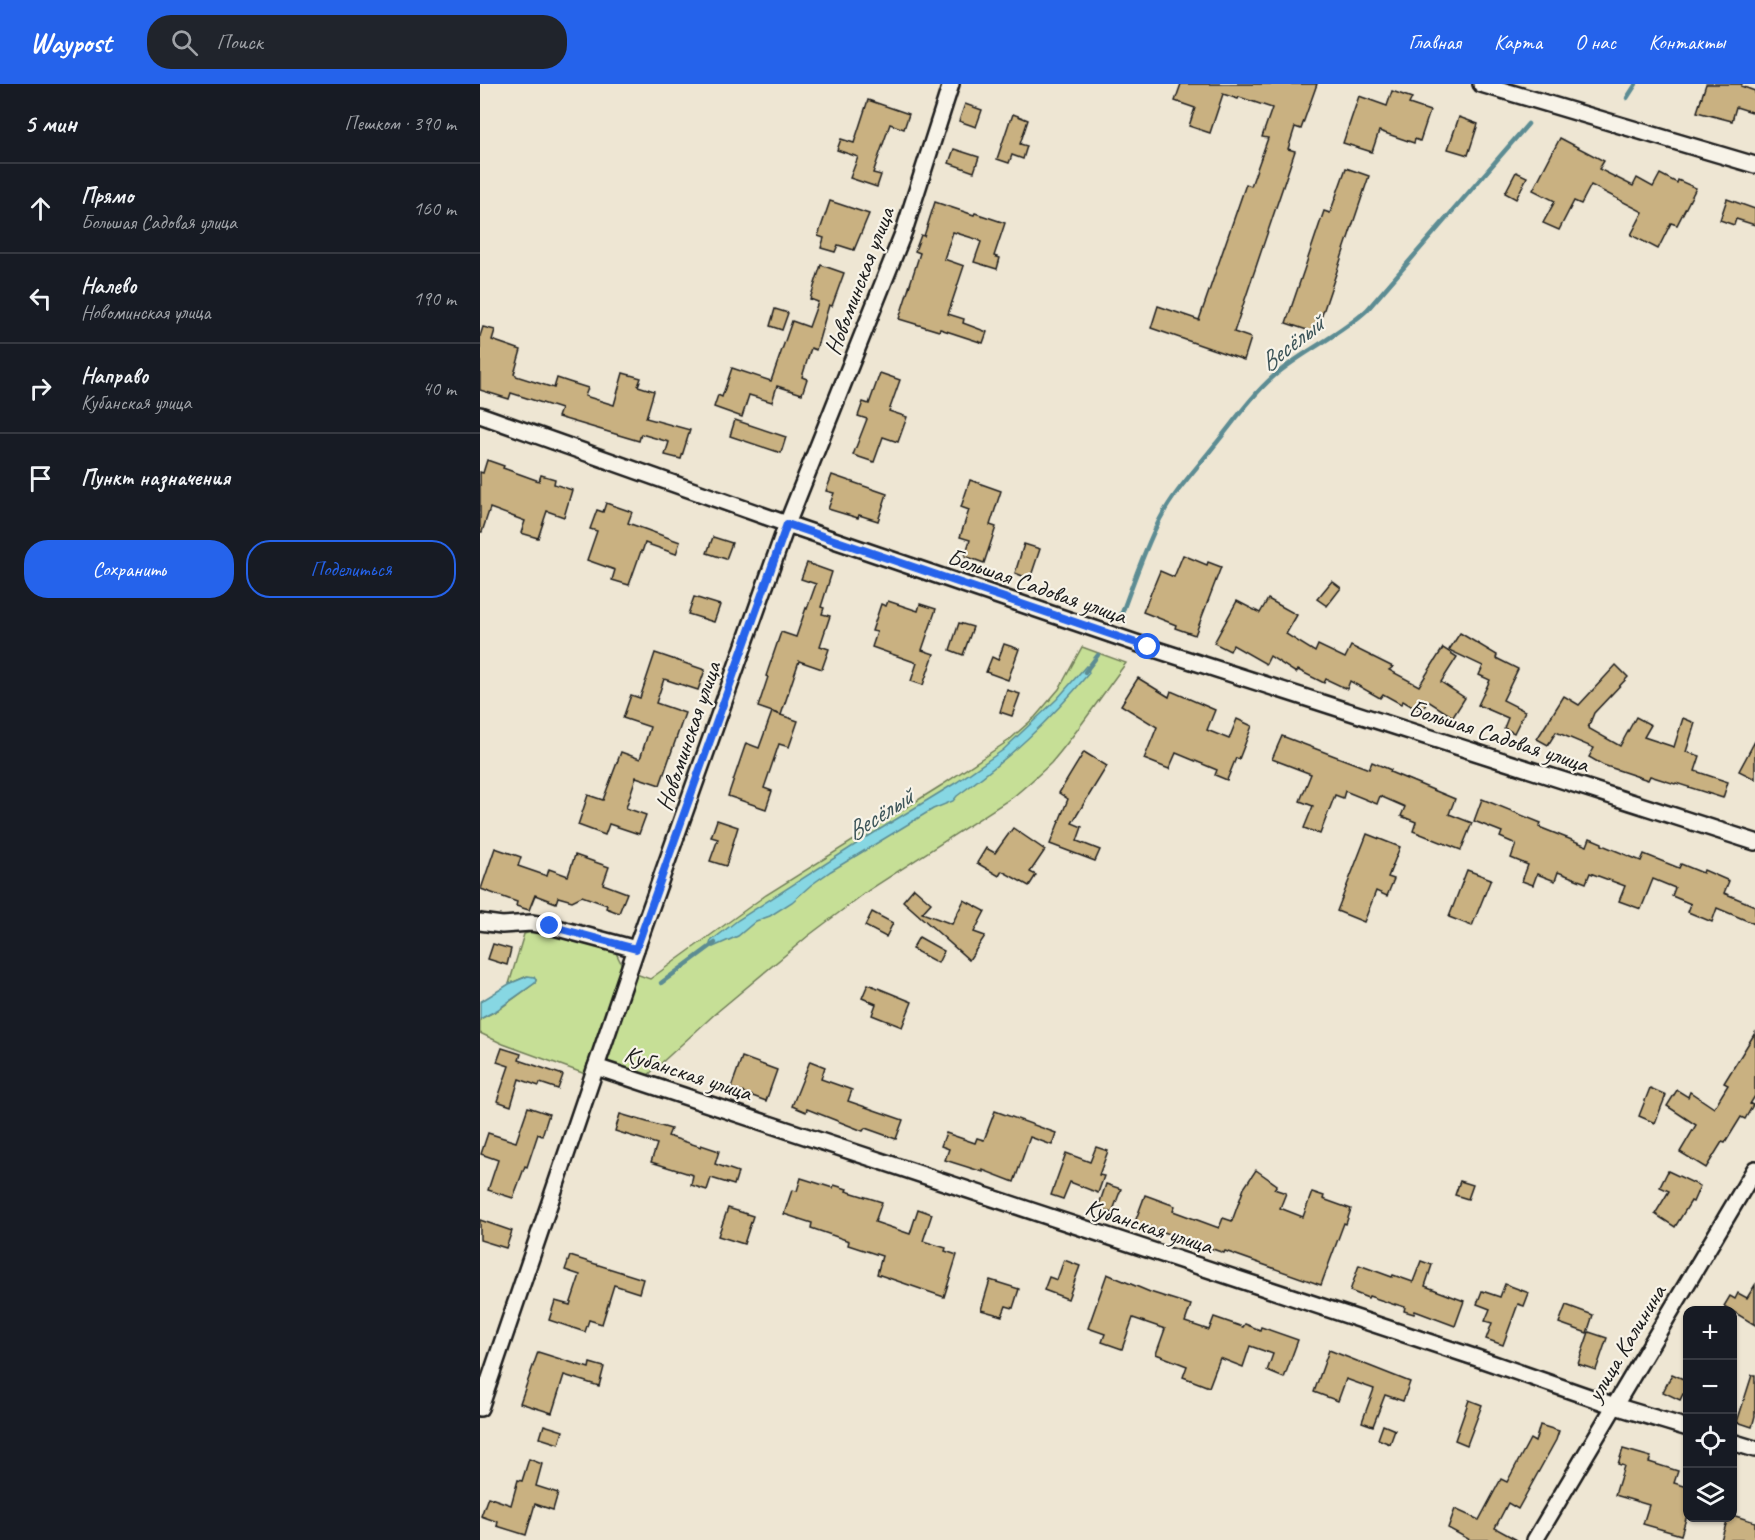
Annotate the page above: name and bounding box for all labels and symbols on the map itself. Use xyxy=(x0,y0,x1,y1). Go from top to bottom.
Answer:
street label: Новоминская улица xyxy=(817,202,901,359)
water label: Весёлый xyxy=(1252,305,1334,379)
street label: Большая Садовая улица xyxy=(944,541,1132,631)
route start xyxy=(1134,633,1160,659)
street label: Новоминская улица xyxy=(648,656,728,814)
street label: Большая Садовая улица xyxy=(1405,693,1594,780)
water label: Весёлый xyxy=(840,778,923,848)
route end xyxy=(536,912,562,938)
street label: Кубанская улица xyxy=(621,1038,757,1108)
street label: Кубанская улица xyxy=(1082,1191,1218,1261)
street label: улица Калинина xyxy=(1578,1278,1673,1409)

